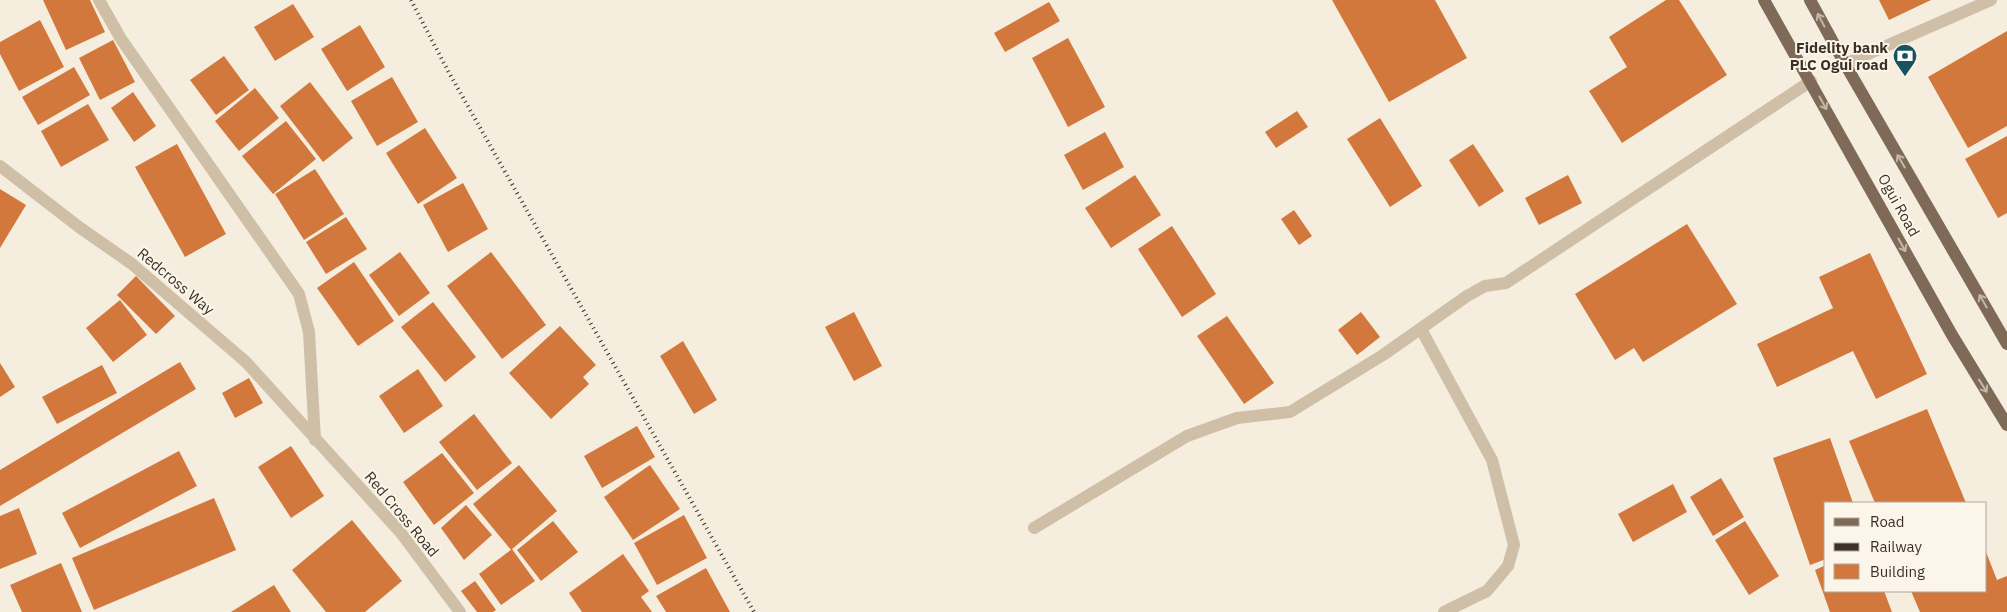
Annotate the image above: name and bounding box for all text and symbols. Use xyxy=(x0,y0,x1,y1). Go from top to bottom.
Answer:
one-way arrow xyxy=(1816,12,1826,27)
place label: Fidelity bank PLC Ogui road xyxy=(1790,38,1888,74)
bank icon: Fidelity bank PLC Ogui road xyxy=(1892,43,1918,77)
one-way arrow xyxy=(1819,95,1829,110)
one-way arrow xyxy=(1896,153,1906,168)
street label: Ogui Road xyxy=(1874,170,1924,240)
one-way arrow xyxy=(1897,238,1907,253)
street label: Redcross Way xyxy=(134,243,219,319)
one-way arrow xyxy=(1977,295,1987,309)
one-way arrow xyxy=(1978,379,1989,393)
street label: Red Cross Road xyxy=(361,467,443,561)
legend xyxy=(1824,502,1987,592)
text: Road xyxy=(1870,512,1905,531)
text: Railway xyxy=(1870,537,1923,556)
text: Building xyxy=(1870,562,1925,581)

